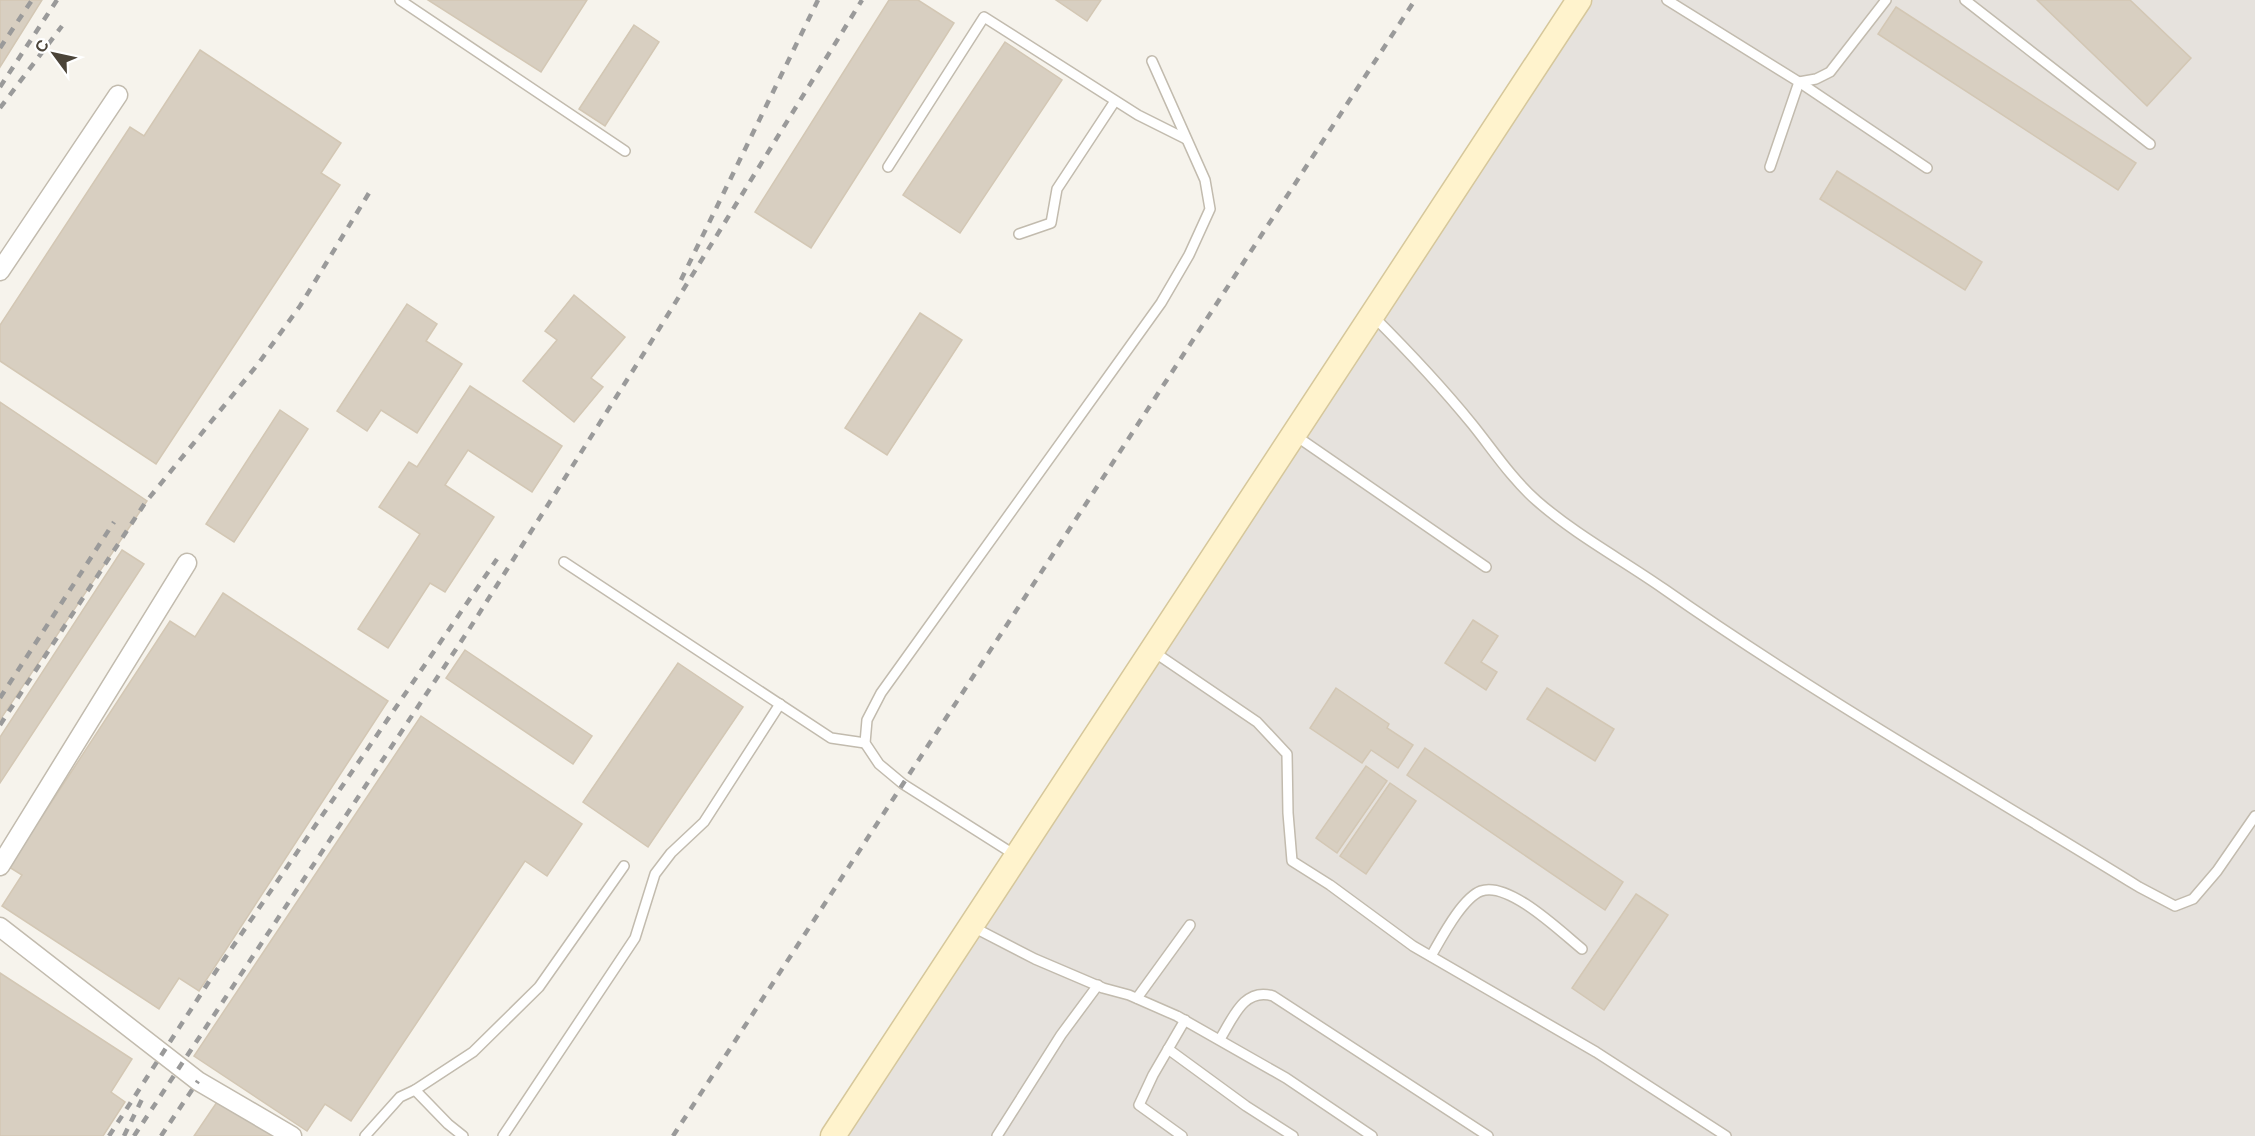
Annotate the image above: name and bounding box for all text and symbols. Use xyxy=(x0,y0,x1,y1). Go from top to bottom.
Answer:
north arrow xyxy=(24,24,84,84)
text: С xyxy=(32,36,52,56)

